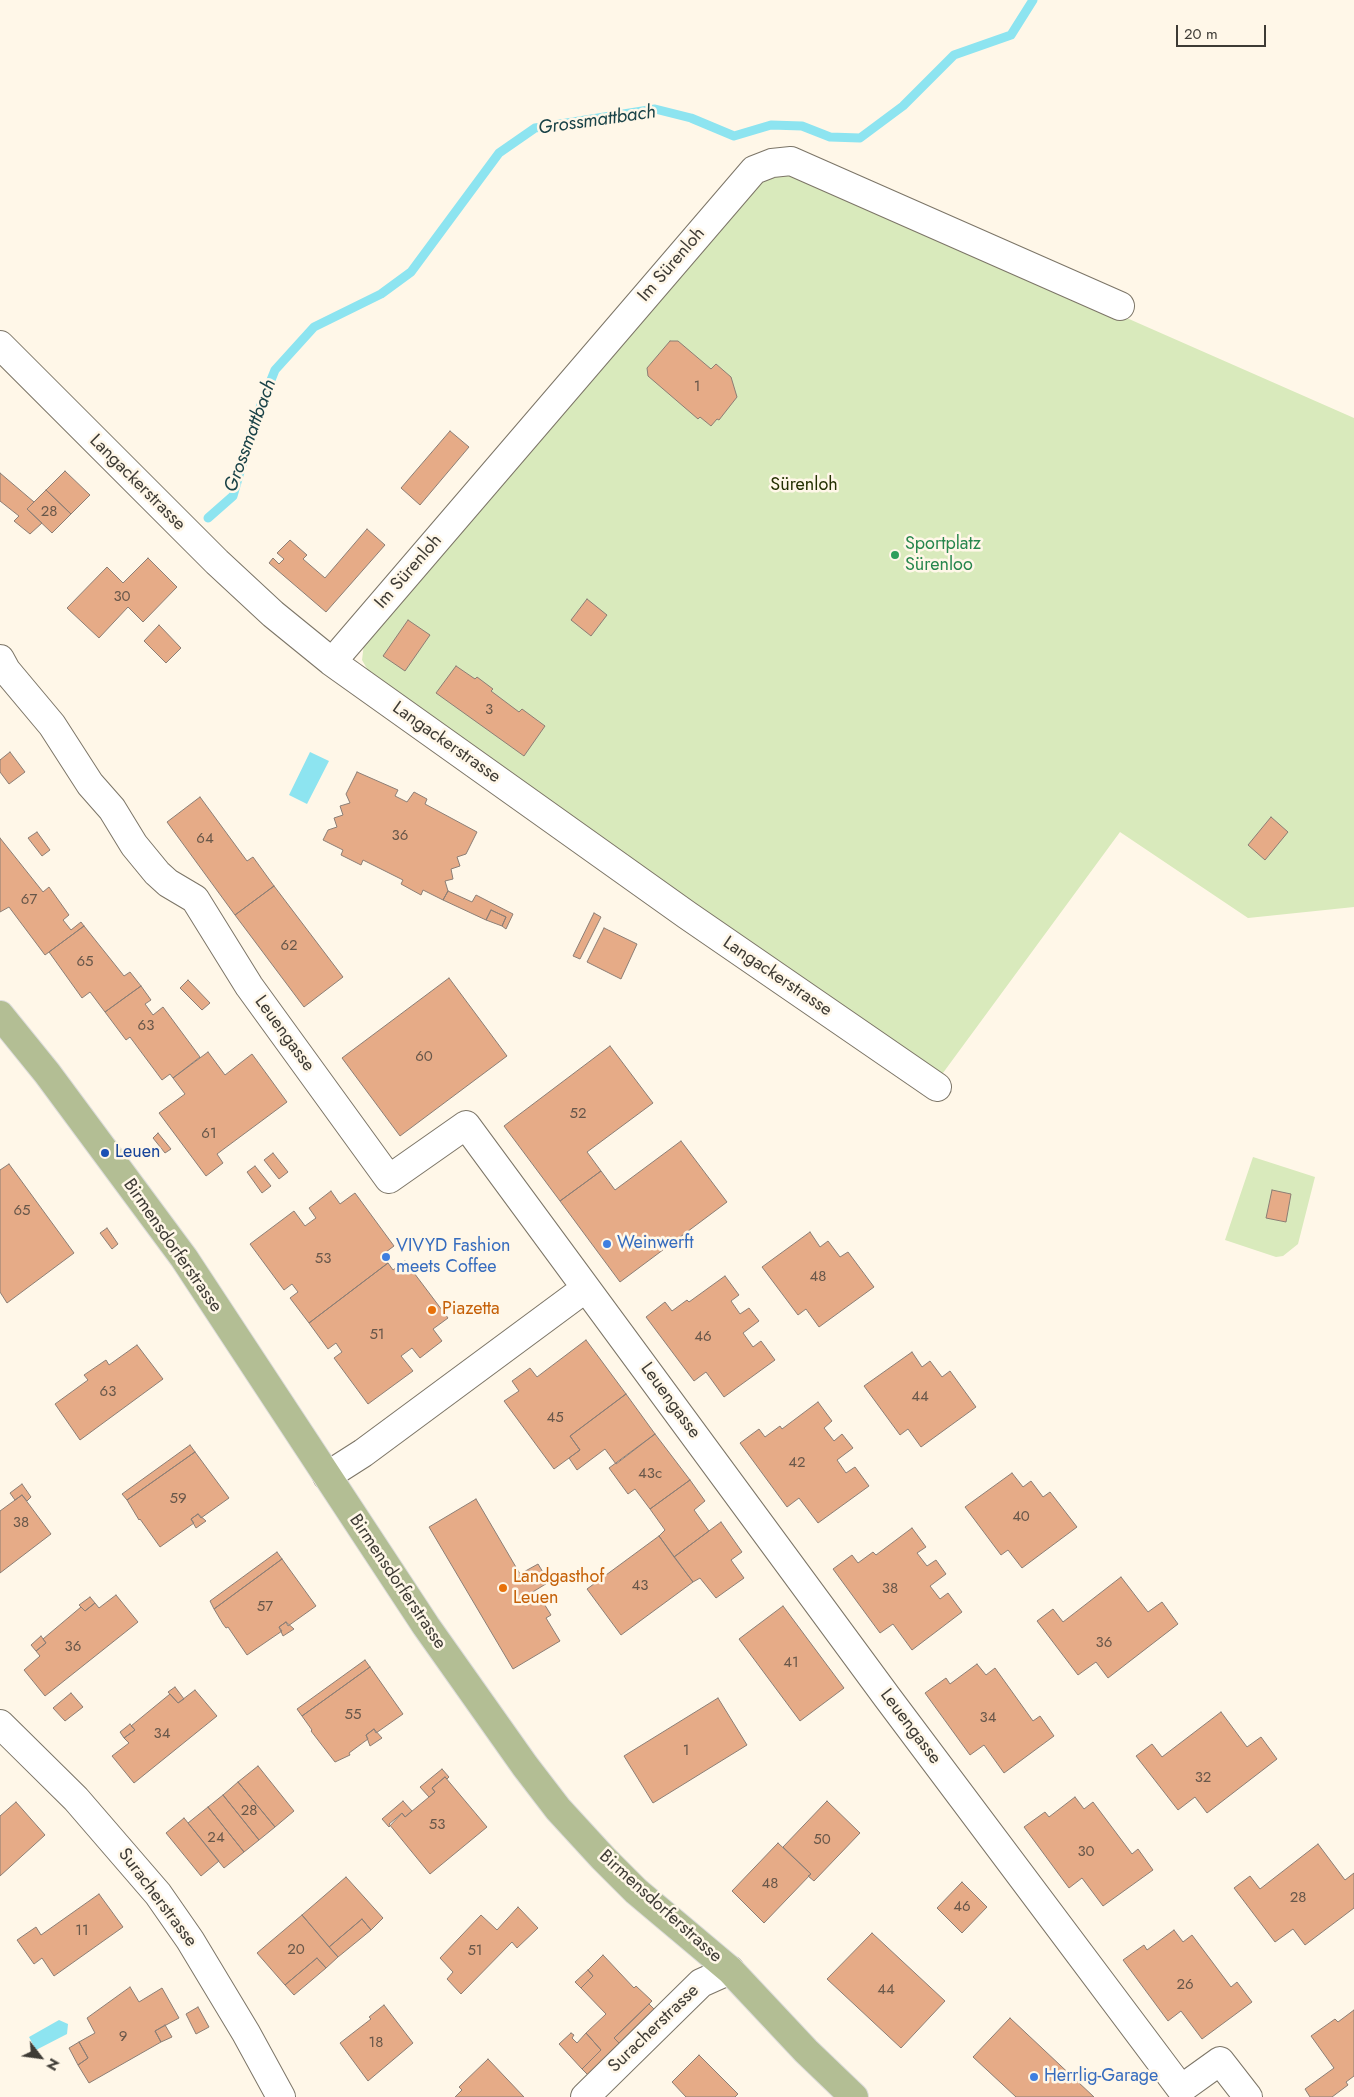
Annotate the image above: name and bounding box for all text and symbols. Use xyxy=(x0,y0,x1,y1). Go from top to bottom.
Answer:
scale bar xyxy=(1179,15,1269,47)
text: 20 m xyxy=(1184,23,1218,45)
water label: Grossmattbach xyxy=(537,101,657,141)
street label: Im Sürenloh xyxy=(634,223,710,307)
water label: Grossmattbach xyxy=(220,376,282,496)
house number: 1 xyxy=(694,378,700,396)
street label: Langackerstrasse xyxy=(84,430,190,536)
park label: Sürenloh xyxy=(770,475,838,497)
house number: 28 xyxy=(41,503,57,521)
street label: Im Sürenloh xyxy=(371,530,447,614)
place label: Sportplatz Sürenloo xyxy=(905,534,981,576)
marker: Sportplatz Sürenloo xyxy=(889,549,901,561)
house number: 30 xyxy=(113,588,131,606)
street label: Langackerstrasse xyxy=(388,698,504,788)
house number: 3 xyxy=(485,701,493,719)
house number: 36 xyxy=(392,827,408,845)
house number: 64 xyxy=(196,830,214,848)
house number: 67 xyxy=(21,891,37,909)
street label: Langackerstrasse xyxy=(718,933,836,1021)
house number: 62 xyxy=(280,937,298,955)
house number: 65 xyxy=(76,953,94,971)
street label: Leuengasse xyxy=(249,992,319,1076)
house number: 63 xyxy=(138,1017,154,1035)
house number: 60 xyxy=(415,1048,433,1066)
house number: 52 xyxy=(570,1105,586,1123)
house number: 61 xyxy=(201,1125,217,1143)
place label: Leuen xyxy=(115,1142,161,1164)
marker: Leuen xyxy=(99,1147,111,1159)
street label: Birmensdorferstrasse xyxy=(118,1175,226,1317)
house number: 65 xyxy=(13,1202,31,1220)
place label: Weinwerft xyxy=(617,1233,694,1255)
place label: VIVYD Fashion meets Coffee xyxy=(396,1236,510,1278)
marker: Weinwerft xyxy=(601,1238,613,1250)
house number: 53 xyxy=(315,1250,331,1268)
marker: VIVYD Fashion meets Coffee xyxy=(380,1251,392,1263)
house number: 48 xyxy=(810,1268,826,1286)
place label: Piazetta xyxy=(442,1299,500,1321)
marker: Piazetta xyxy=(426,1304,438,1316)
house number: 51 xyxy=(369,1326,385,1344)
house number: 46 xyxy=(694,1328,712,1346)
street label: Leuengasse xyxy=(635,1359,705,1443)
house number: 63 xyxy=(100,1383,116,1401)
house number: 44 xyxy=(911,1388,929,1406)
house number: 45 xyxy=(546,1409,564,1427)
house number: 42 xyxy=(788,1454,806,1472)
house number: 43c xyxy=(638,1465,662,1483)
house number: 59 xyxy=(169,1490,187,1508)
house number: 40 xyxy=(1012,1508,1030,1526)
street label: Birmensdorferstrasse xyxy=(344,1510,450,1654)
house number: 38 xyxy=(13,1514,29,1532)
place label: Landgasthof Leuen xyxy=(513,1567,604,1610)
house number: 43 xyxy=(632,1577,648,1595)
house number: 38 xyxy=(882,1580,898,1598)
marker: Landgasthof Leuen xyxy=(497,1582,509,1594)
house number: 57 xyxy=(257,1598,273,1616)
house number: 36 xyxy=(1096,1634,1112,1652)
house number: 36 xyxy=(65,1638,81,1656)
house number: 41 xyxy=(783,1654,799,1672)
street label: Leuengasse xyxy=(875,1685,945,1769)
house number: 55 xyxy=(345,1706,361,1724)
house number: 34 xyxy=(980,1709,996,1727)
house number: 34 xyxy=(154,1725,170,1743)
house number: 1 xyxy=(683,1742,689,1760)
house number: 32 xyxy=(1195,1769,1211,1787)
house number: 28 xyxy=(241,1802,257,1820)
house number: 53 xyxy=(429,1816,445,1834)
house number: 24 xyxy=(207,1829,225,1847)
house number: 50 xyxy=(813,1831,831,1849)
house number: 30 xyxy=(1077,1843,1095,1861)
street label: Suracherstrasse xyxy=(113,1844,201,1952)
street label: Birmensdorferstrasse xyxy=(594,1846,726,1968)
house number: 48 xyxy=(762,1875,778,1893)
house number: 28 xyxy=(1290,1889,1306,1907)
house number: 46 xyxy=(953,1898,971,1916)
house number: 11 xyxy=(75,1922,89,1940)
house number: 20 xyxy=(287,1941,305,1959)
house number: 51 xyxy=(467,1942,483,1960)
house number: 26 xyxy=(1176,1976,1194,1994)
street label: Suracherstrasse xyxy=(604,1980,704,2078)
house number: 44 xyxy=(877,1981,895,1999)
house number: 9 xyxy=(119,2028,127,2046)
north arrow xyxy=(15,2032,65,2082)
house number: 18 xyxy=(369,2034,383,2052)
text: N xyxy=(42,2055,64,2074)
place label: Herrlig-Garage xyxy=(1044,2066,1158,2088)
marker: Herrlig-Garage xyxy=(1028,2071,1040,2083)

